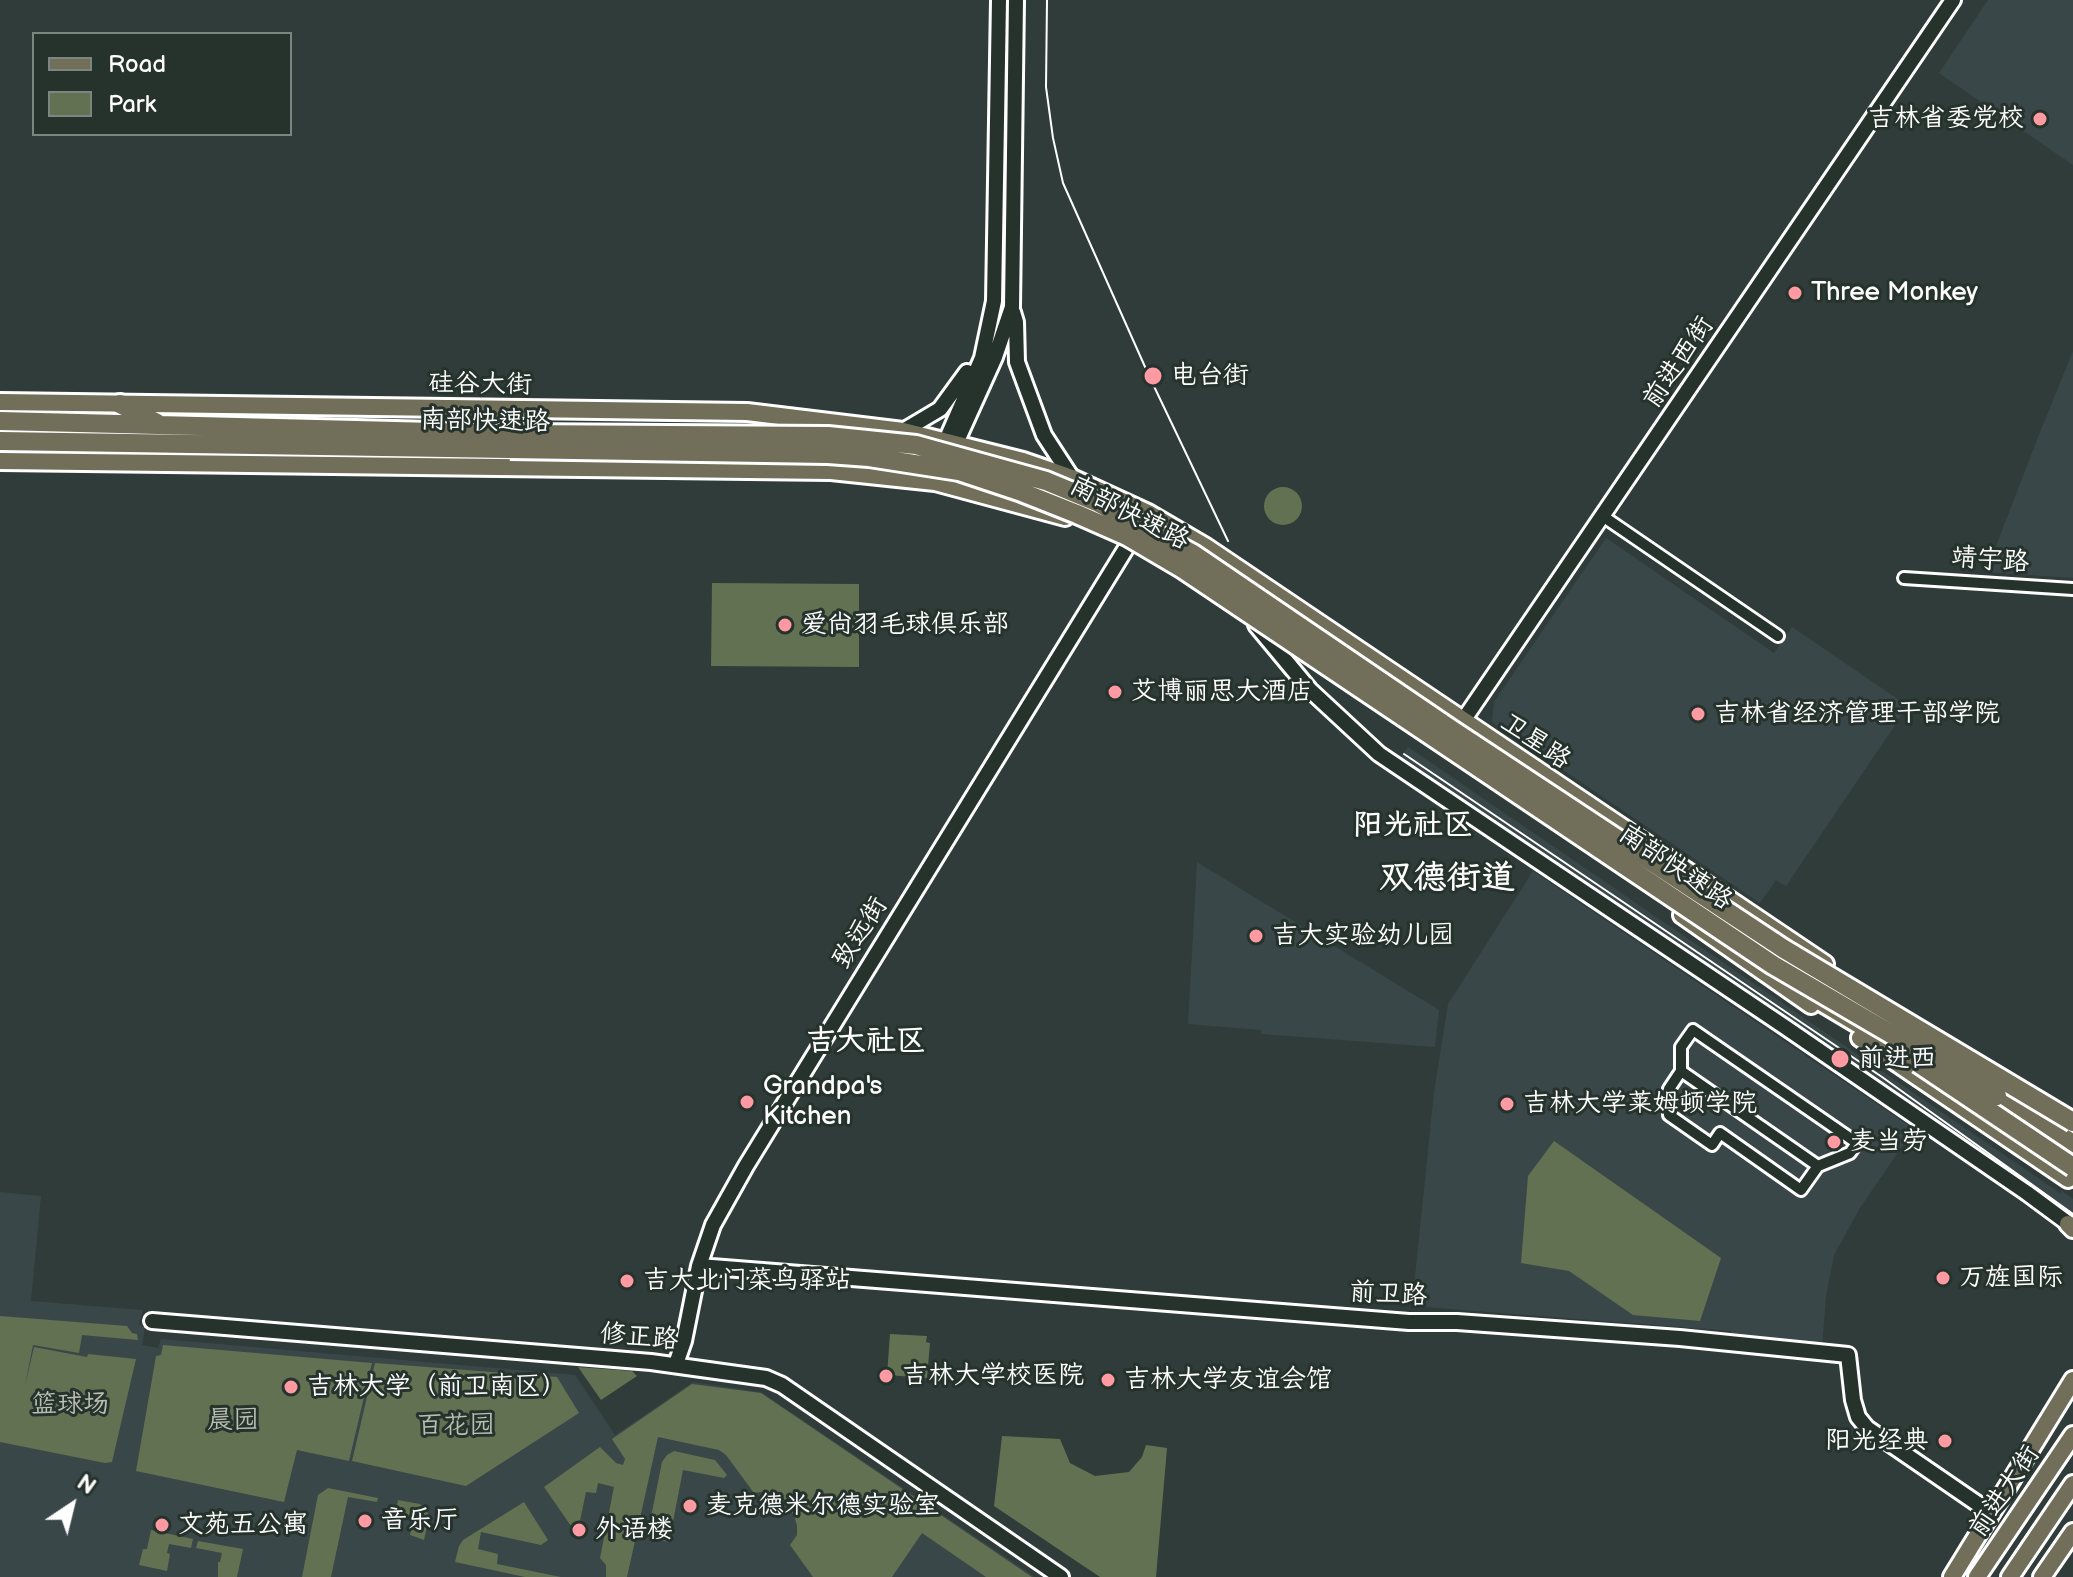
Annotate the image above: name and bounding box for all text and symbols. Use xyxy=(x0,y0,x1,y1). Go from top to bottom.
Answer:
legend xyxy=(32,32,292,136)
text: Road xyxy=(108,50,166,79)
text: Park xyxy=(108,90,156,119)
place label: 吉林省委党校 xyxy=(1868,103,2024,135)
marker: 吉林省委党校 xyxy=(2031,110,2049,128)
place label: Three Monkey xyxy=(1811,277,1978,309)
marker: Three Monkey xyxy=(1786,284,1804,302)
street label: 前进西街 xyxy=(1637,311,1721,415)
place label: 电台街 xyxy=(1171,360,1249,392)
marker: 电台街 xyxy=(1142,365,1164,387)
street label: 硅谷大街 xyxy=(428,368,532,402)
street label: 南部快速路 xyxy=(420,405,550,439)
street label: 南部快速路 xyxy=(1064,471,1194,557)
street label: 靖宇路 xyxy=(1950,543,2030,579)
place label: 爱尚羽毛球俱乐部 xyxy=(801,609,1009,641)
marker: 爱尚羽毛球俱乐部 xyxy=(776,616,794,634)
place label: 艾博丽思大酒店 xyxy=(1131,676,1313,708)
marker: 艾博丽思大酒店 xyxy=(1106,683,1124,701)
place label: 吉林省经济管理干部学院 xyxy=(1714,698,2000,730)
marker: 吉林省经济管理干部学院 xyxy=(1689,705,1707,723)
street label: 卫星路 xyxy=(1494,707,1576,777)
district label: 阳光社区 xyxy=(1353,808,1473,844)
street label: 南部快速路 xyxy=(1612,819,1738,917)
district label: 双德街道 xyxy=(1379,859,1515,899)
street label: 致远街 xyxy=(827,892,895,974)
place label: 吉大实验幼儿园 xyxy=(1272,920,1454,952)
marker: 吉大实验幼儿园 xyxy=(1247,927,1265,945)
district label: 吉大社区 xyxy=(806,1024,926,1060)
place label: 前进西 xyxy=(1858,1043,1936,1075)
marker: 前进西 xyxy=(1829,1048,1851,1070)
place label: Grandpa's Kitchen xyxy=(763,1071,882,1132)
place label: 吉林大学莱姆顿学院 xyxy=(1523,1088,1757,1120)
marker: Grandpa's Kitchen xyxy=(738,1093,756,1111)
marker: 吉林大学莱姆顿学院 xyxy=(1498,1095,1516,1113)
place label: 麦当劳 xyxy=(1850,1126,1928,1158)
marker: 麦当劳 xyxy=(1825,1133,1843,1151)
place label: 万旌国际 xyxy=(1959,1262,2063,1294)
place label: 吉大北门菜鸟驿站 xyxy=(643,1265,851,1297)
marker: 万旌国际 xyxy=(1934,1269,1952,1287)
marker: 吉大北门菜鸟驿站 xyxy=(618,1272,636,1290)
street label: 前卫路 xyxy=(1348,1277,1428,1313)
street label: 修正路 xyxy=(599,1319,679,1357)
place label: 吉林大学校医院 xyxy=(902,1360,1084,1392)
place label: 吉林大学友谊会馆 xyxy=(1124,1364,1332,1396)
marker: 吉林大学校医院 xyxy=(877,1367,895,1385)
place label: 吉林大学（前卫南区） xyxy=(307,1371,567,1403)
marker: 吉林大学友谊会馆 xyxy=(1099,1371,1117,1389)
marker: 吉林大学（前卫南区） xyxy=(282,1378,300,1396)
park label: 篮球场 xyxy=(31,1389,109,1421)
park label: 晨园 xyxy=(207,1405,259,1437)
park label: 百花园 xyxy=(417,1410,495,1442)
place label: 阳光经典 xyxy=(1825,1425,1929,1457)
marker: 阳光经典 xyxy=(1936,1432,1954,1450)
street label: 前进大街 xyxy=(1963,1440,2047,1544)
north arrow xyxy=(32,1465,112,1545)
text: N xyxy=(72,1469,101,1501)
place label: 麦克德米尔德实验室 xyxy=(706,1490,940,1522)
marker: 麦克德米尔德实验室 xyxy=(681,1497,699,1515)
place label: 音乐厅 xyxy=(381,1505,459,1537)
place label: 文苑五公寓 xyxy=(178,1509,308,1541)
marker: 音乐厅 xyxy=(356,1512,374,1530)
place label: 外语楼 xyxy=(595,1514,673,1546)
marker: 文苑五公寓 xyxy=(153,1516,171,1534)
marker: 外语楼 xyxy=(570,1521,588,1539)

